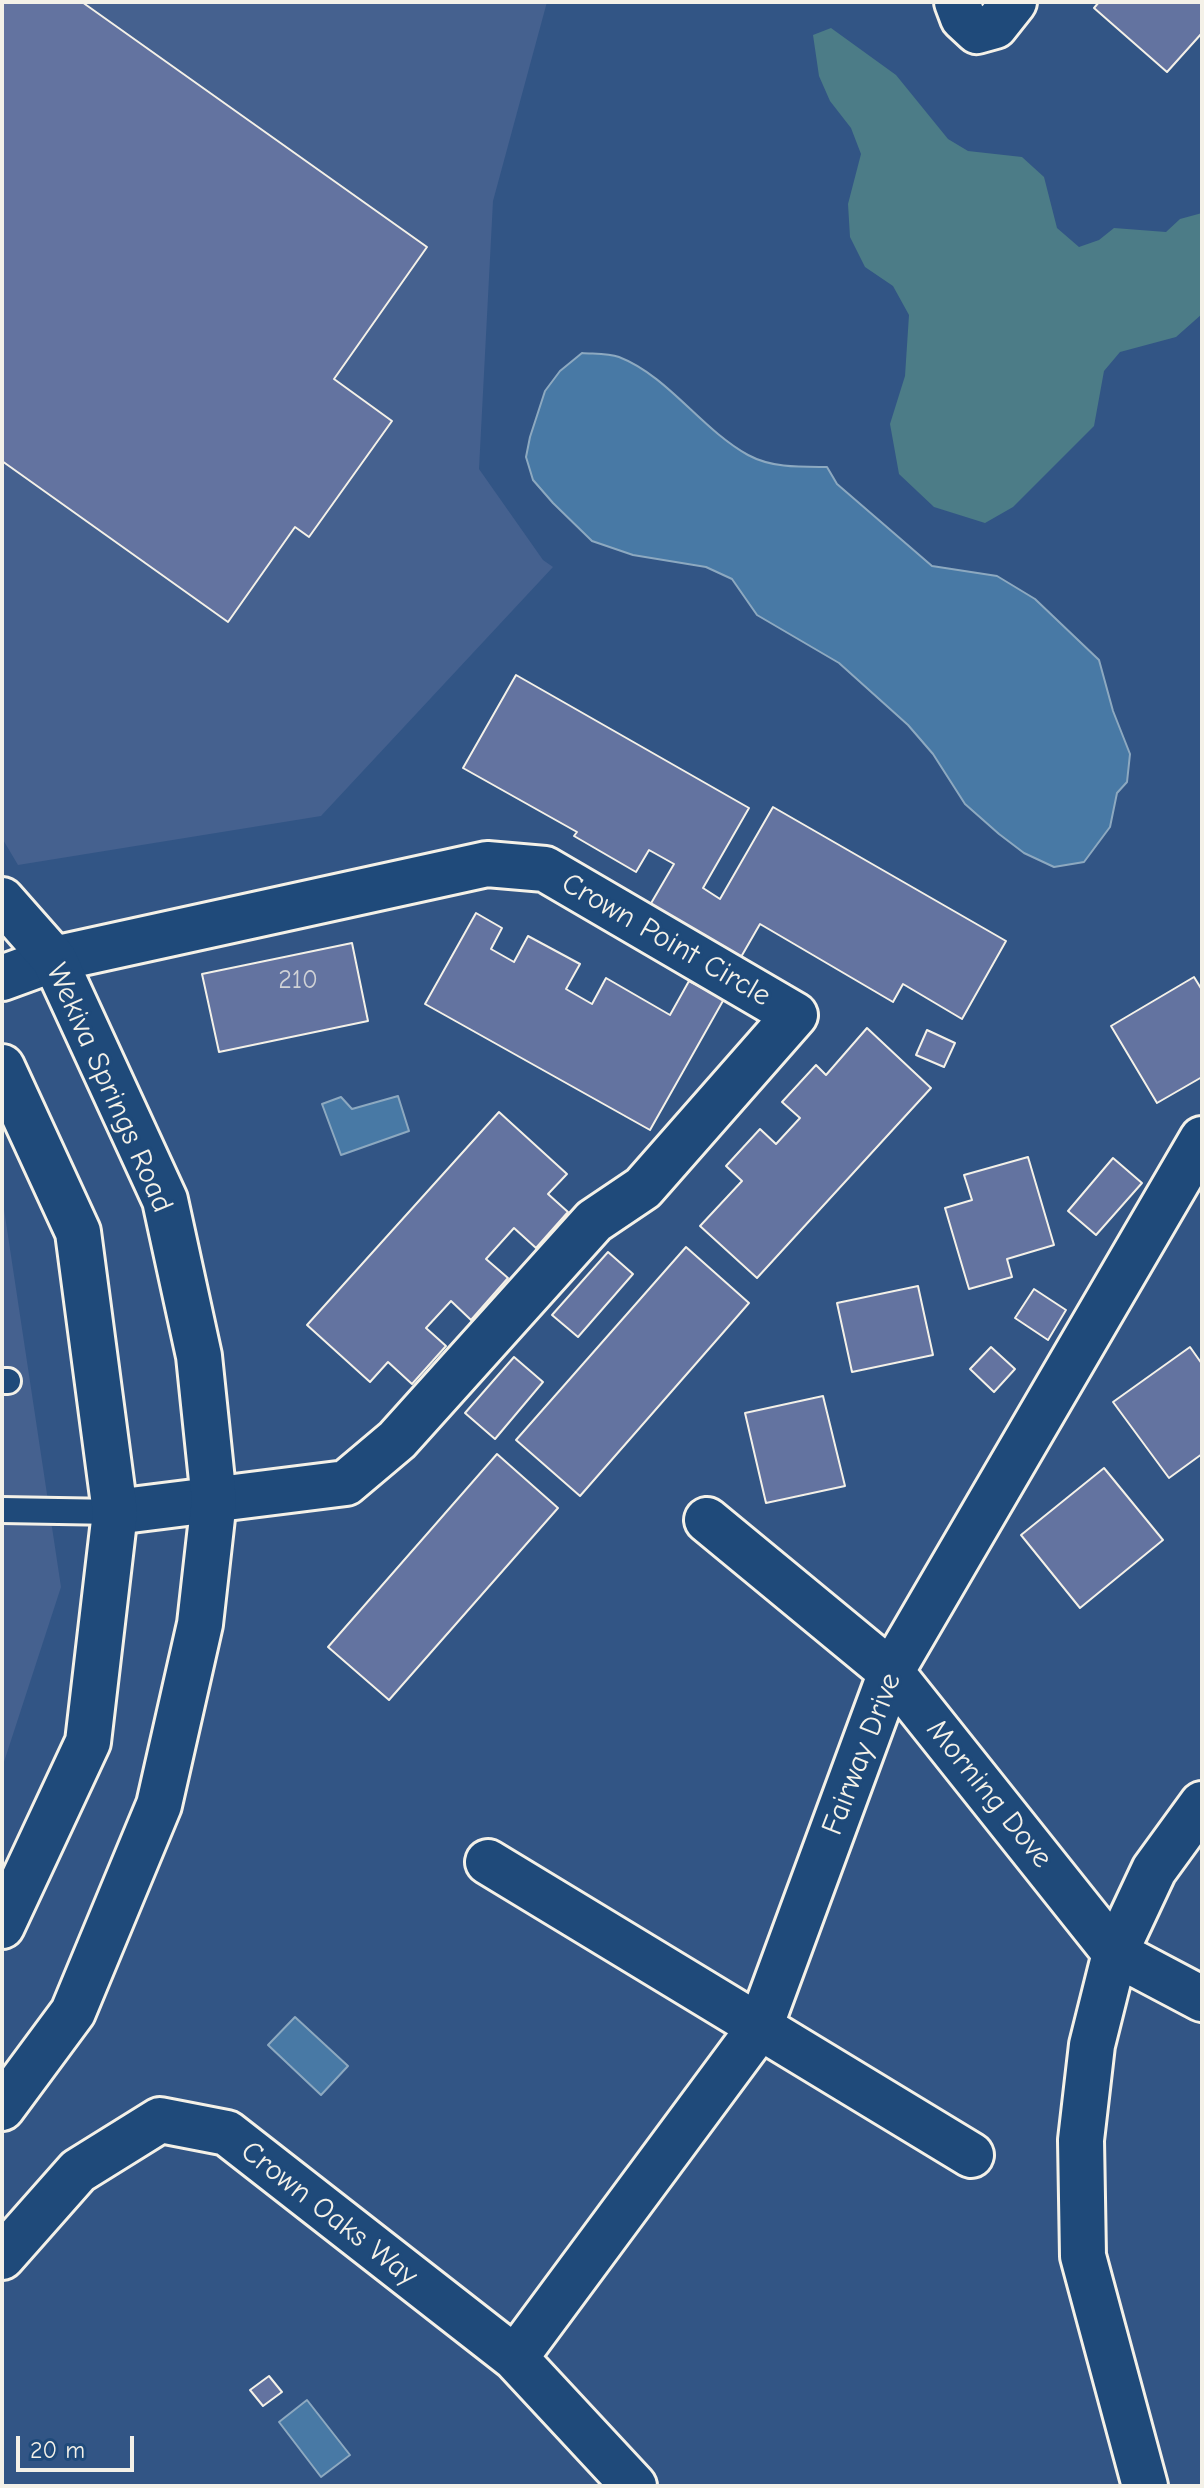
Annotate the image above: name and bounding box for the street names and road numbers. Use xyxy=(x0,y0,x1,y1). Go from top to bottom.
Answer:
street label: Crown Point Circle xyxy=(555,865,777,1015)
street label: Wekiva Springs Road xyxy=(38,958,180,1218)
street label: Fairway Drive xyxy=(815,1668,909,1840)
street label: Morning Dove xyxy=(918,1713,1060,1875)
street label: Crown Oaks Way xyxy=(233,2134,425,2294)

